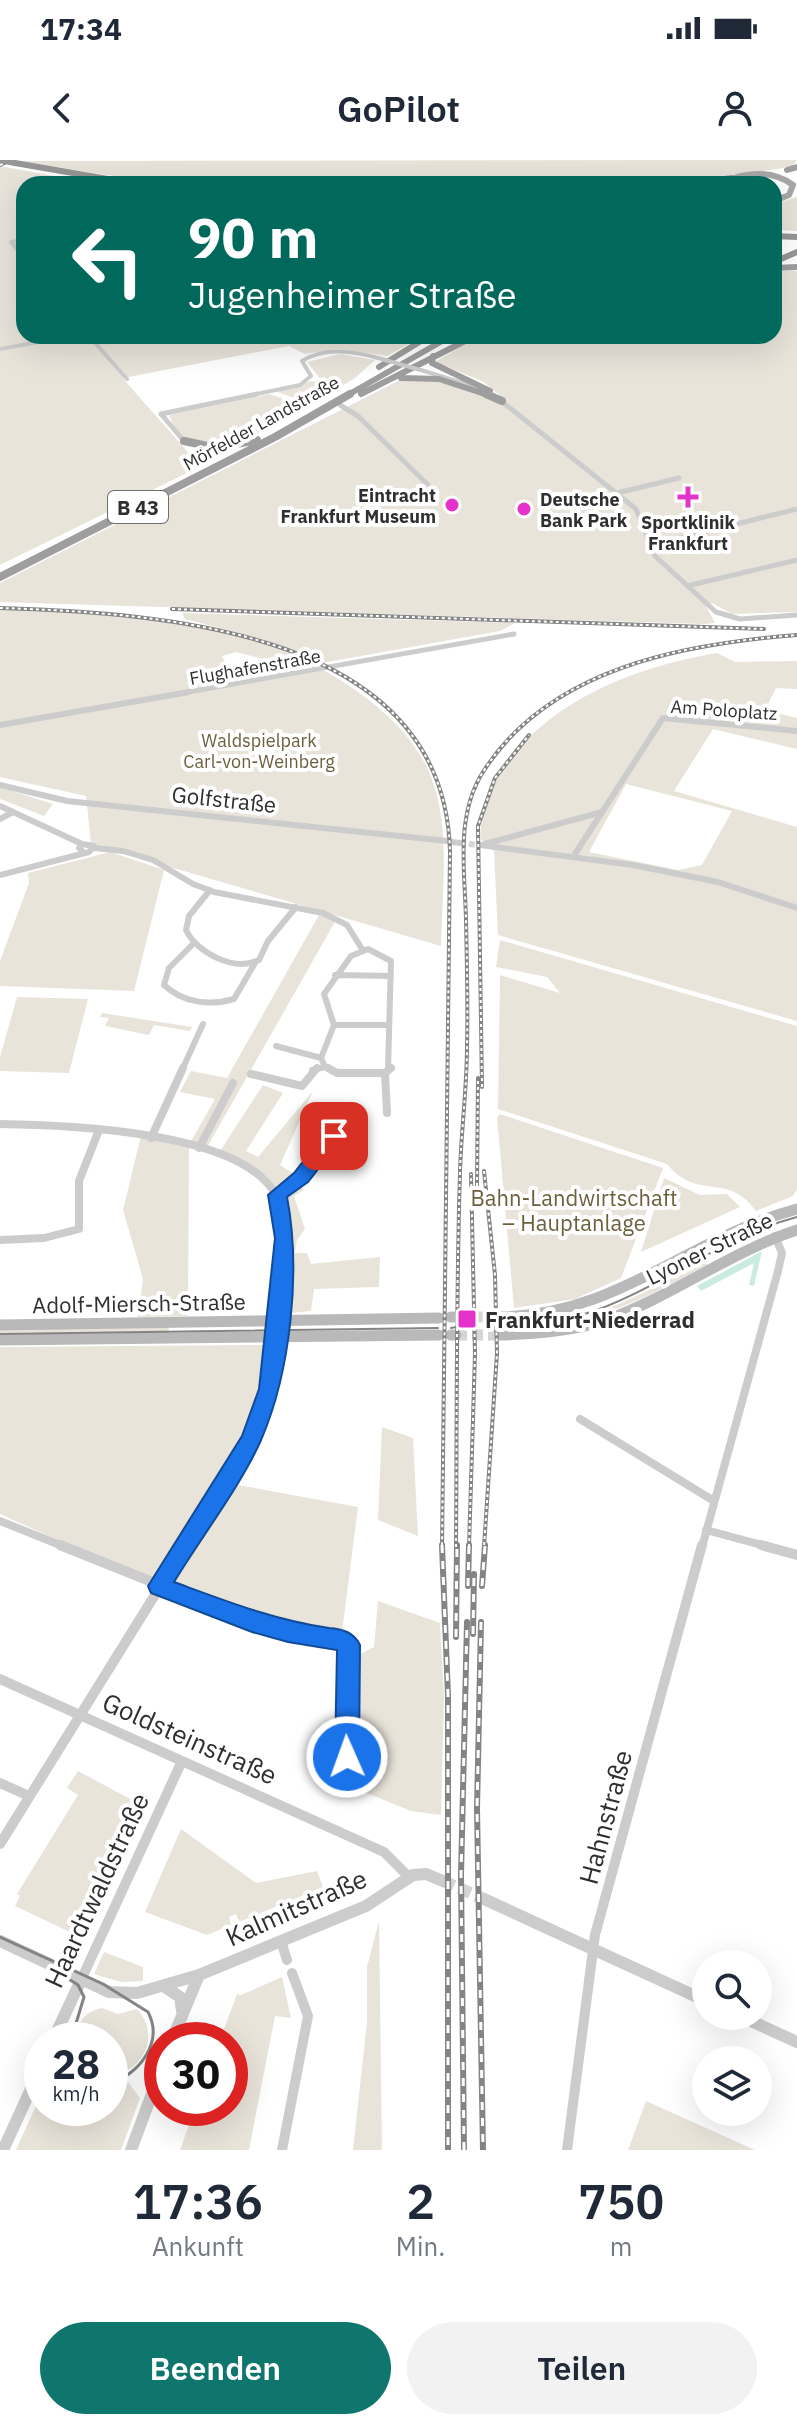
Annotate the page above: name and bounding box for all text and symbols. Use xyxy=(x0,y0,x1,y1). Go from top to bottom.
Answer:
text: 17:34 xyxy=(40,9,122,48)
text: GoPilot xyxy=(337,85,460,132)
icon: back xyxy=(40,86,84,130)
icon: person xyxy=(713,86,757,130)
text: 90 m xyxy=(188,201,318,273)
icon: left xyxy=(56,208,160,312)
text: Jugenheimer Straße xyxy=(188,271,517,318)
street label: Mörfelder Landstraße xyxy=(179,370,343,475)
place label: Eintracht Frankfurt Museum xyxy=(280,484,436,528)
marker: Sportklinik Frankfurt xyxy=(677,486,699,508)
place label: Deutsche Bank Park xyxy=(540,488,628,532)
road number: B 43 xyxy=(108,491,168,523)
marker: Eintracht Frankfurt Museum xyxy=(443,496,461,514)
marker: Deutsche Bank Park xyxy=(515,500,533,518)
place label: Sportklinik Frankfurt xyxy=(641,511,736,555)
street label: Flughafenstraße xyxy=(188,644,323,690)
street label: Am Poloplatz xyxy=(670,695,778,725)
park label: Waldspielpark Carl-von-Weinberg xyxy=(183,729,335,773)
street label: Golfstraße xyxy=(170,779,278,819)
pin xyxy=(300,1102,368,1170)
icon: arrive xyxy=(312,1114,356,1158)
park label: Bahn-Landwirtschaft – Hauptanlage xyxy=(470,1183,678,1237)
street label: Lyoner Straße xyxy=(641,1205,777,1291)
street label: Adolf-Miersch-Straße xyxy=(32,1287,246,1319)
place label: Frankfurt-Niederrad xyxy=(485,1305,695,1334)
marker: Frankfurt-Niederrad xyxy=(456,1308,478,1330)
street label: Goldsteinstraße xyxy=(97,1684,283,1792)
position arrow xyxy=(305,1715,389,1799)
street label: Hahnstraße xyxy=(571,1746,639,1888)
street label: Haardtwaldstraße xyxy=(36,1787,156,1993)
street label: Kalmitstraße xyxy=(220,1861,372,1953)
map controls xyxy=(692,1950,772,2126)
button: search xyxy=(692,1950,772,2030)
speed limit sign: 30 xyxy=(144,2022,248,2126)
text: 28 xyxy=(52,2038,100,2090)
button: layers xyxy=(692,2046,772,2126)
text: km/h xyxy=(52,2080,100,2107)
text: 17:36 xyxy=(133,2170,263,2232)
text: 2 xyxy=(406,2170,435,2232)
text: 750 xyxy=(578,2170,664,2232)
text: Ankunft xyxy=(152,2229,244,2263)
text: Min. xyxy=(396,2229,445,2263)
text: m xyxy=(610,2229,632,2263)
button: Beenden xyxy=(40,2322,391,2414)
button: Teilen xyxy=(407,2322,757,2414)

